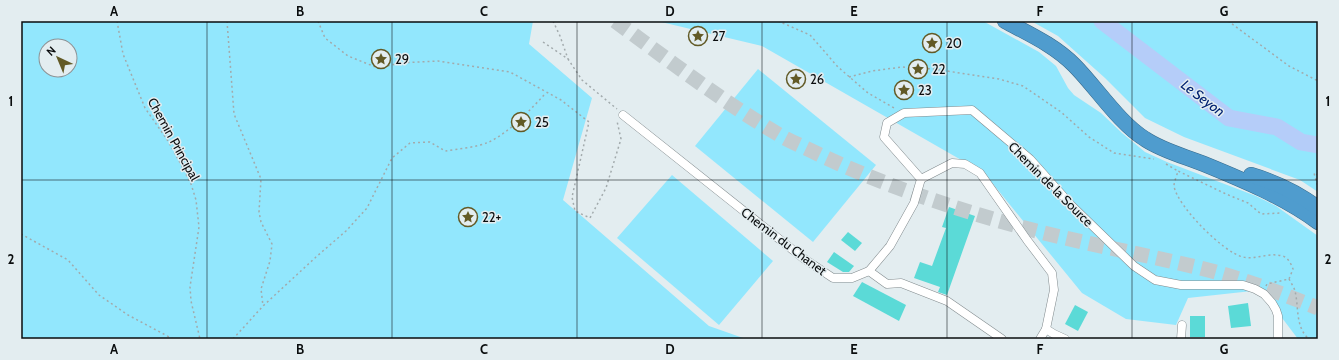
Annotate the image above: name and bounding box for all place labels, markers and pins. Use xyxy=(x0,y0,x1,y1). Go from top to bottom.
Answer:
place icon: 27 xyxy=(687,25,709,47)
place label: 27 xyxy=(712,28,726,44)
place icon: 20 xyxy=(921,32,943,54)
place label: 20 xyxy=(946,35,962,51)
place icon: 29 xyxy=(370,48,392,70)
place label: 29 xyxy=(395,51,409,67)
place icon: 22 xyxy=(907,58,929,80)
place label: 22 xyxy=(932,61,946,77)
place icon: 26 xyxy=(785,68,807,90)
place label: 26 xyxy=(810,71,824,87)
place icon: 23 xyxy=(893,79,915,101)
place label: 23 xyxy=(918,82,932,98)
place icon: 25 xyxy=(510,111,532,133)
place label: 25 xyxy=(535,114,549,130)
place icon: 22+ xyxy=(457,206,479,228)
place label: 22+ xyxy=(482,209,501,225)

